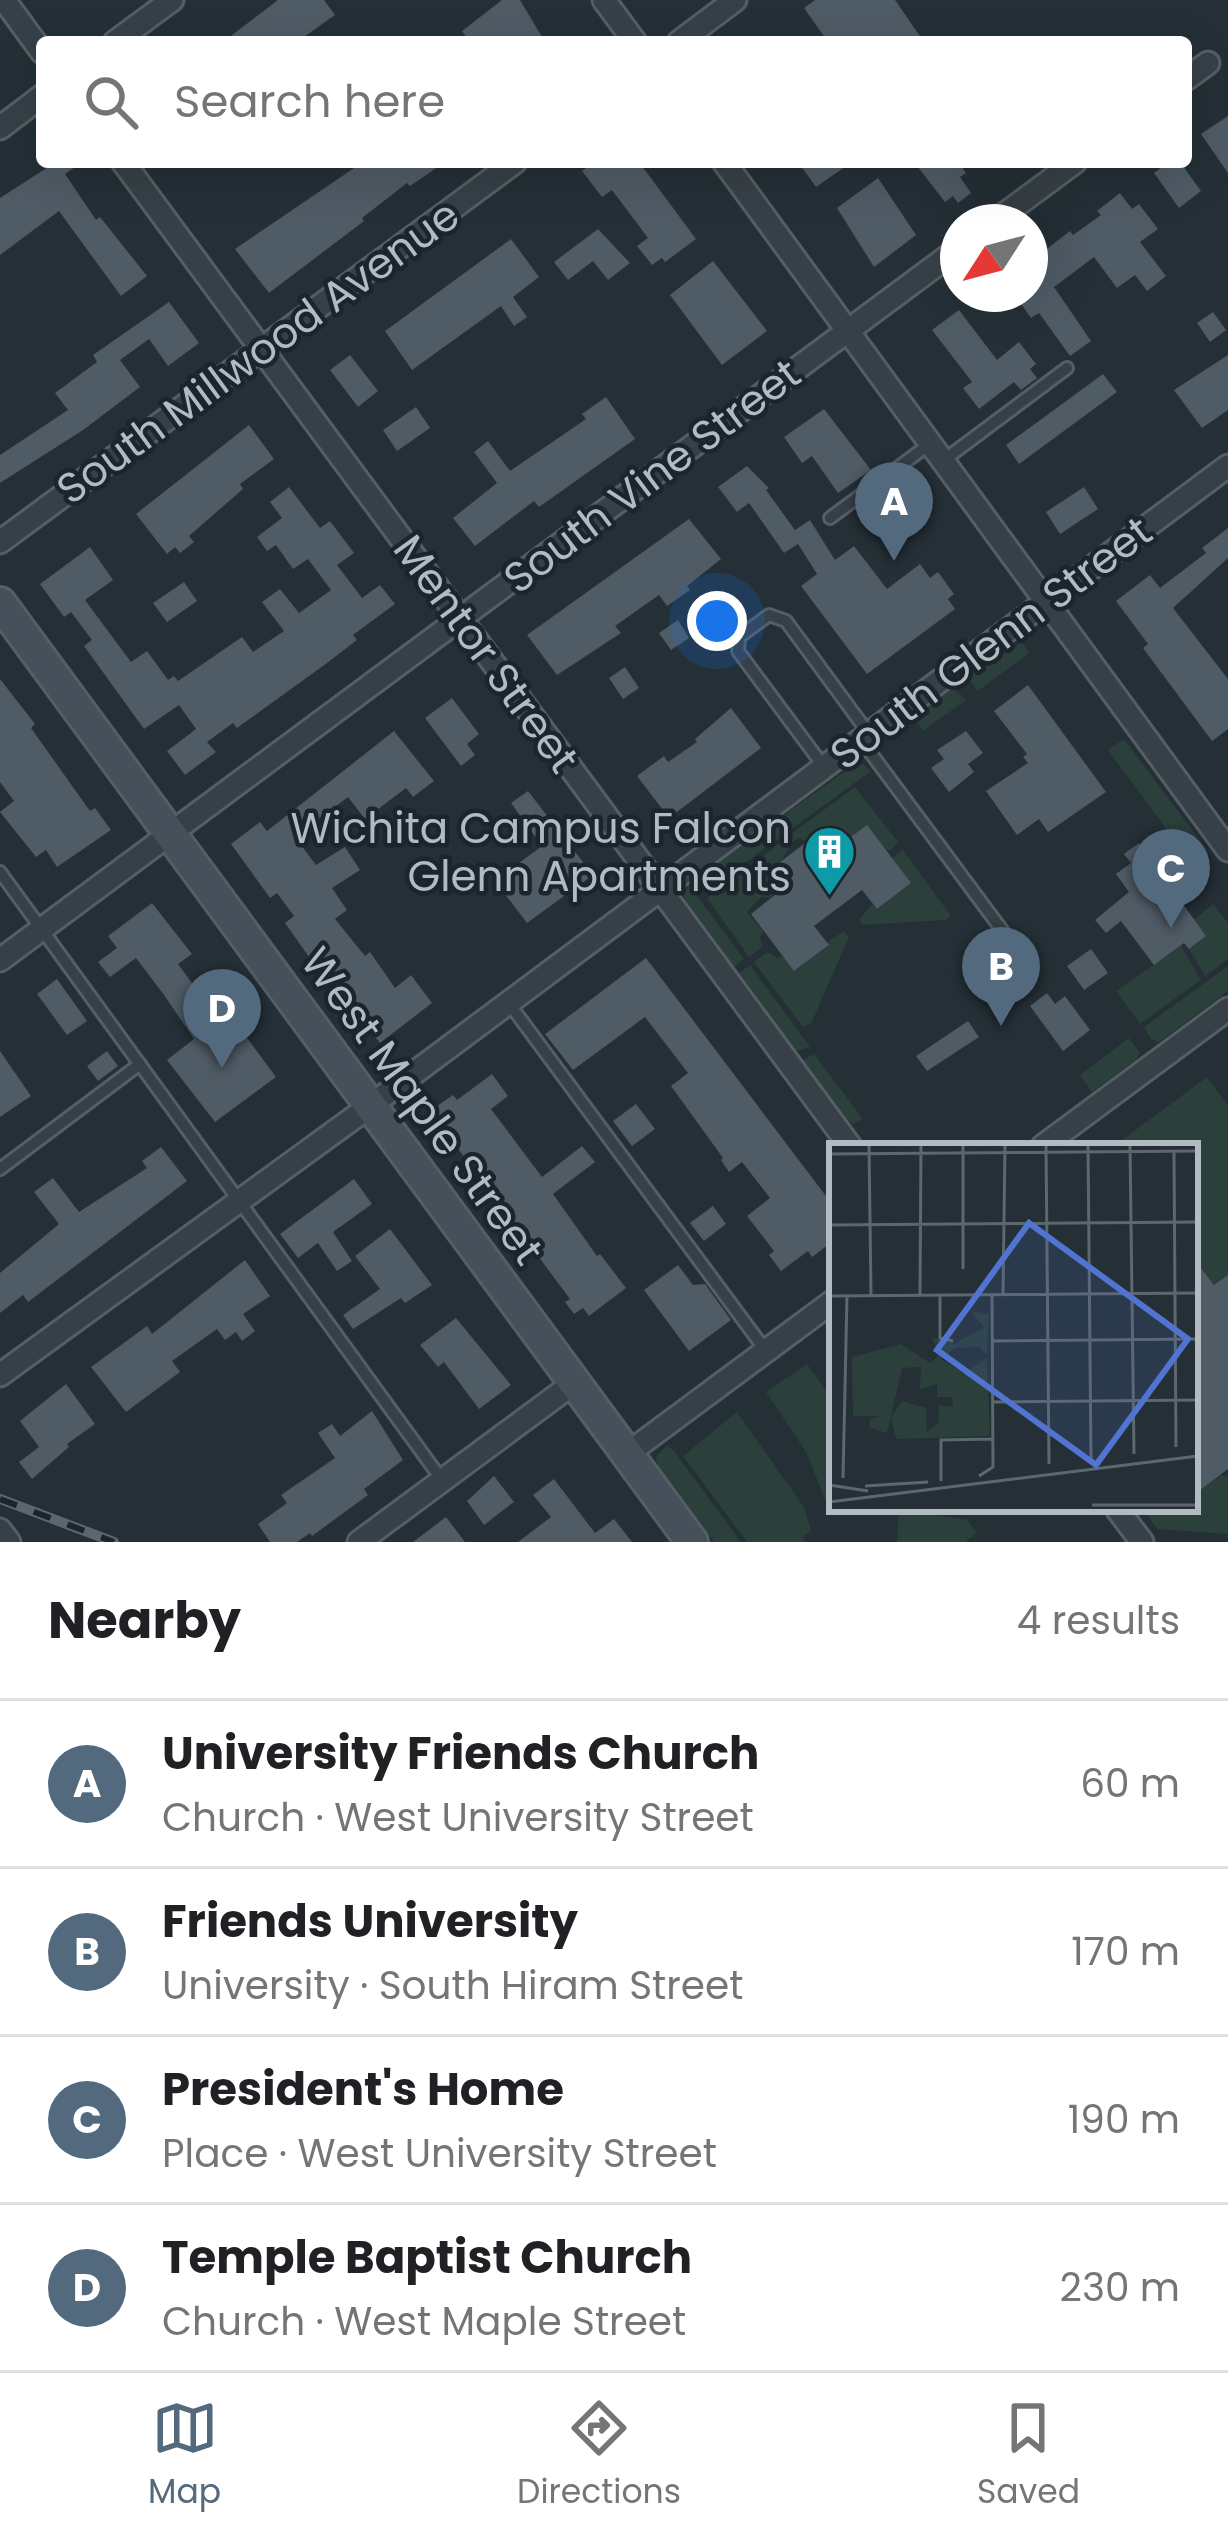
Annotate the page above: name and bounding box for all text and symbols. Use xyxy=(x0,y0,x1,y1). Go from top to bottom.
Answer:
search box xyxy=(36,36,1192,168)
icon: search xyxy=(78,69,144,135)
text: Search here xyxy=(174,70,445,133)
street label: South Millwood Avenue xyxy=(45,186,471,518)
north arrow xyxy=(940,204,1048,312)
street label: South Vine Street xyxy=(491,345,813,607)
pin: A xyxy=(855,462,933,561)
street label: South Glenn Street xyxy=(818,502,1164,784)
street label: Mentor Street xyxy=(380,523,592,785)
your location xyxy=(687,591,747,651)
place label: Wichita Campus Falcon Glenn Apartments xyxy=(290,799,791,906)
building icon: Wichita Campus Falcon Glenn Apartments xyxy=(802,824,858,898)
pin: C xyxy=(1132,829,1210,928)
pin: B xyxy=(962,927,1040,1026)
street label: West Maple Street xyxy=(287,935,557,1277)
pin: D xyxy=(183,969,261,1068)
inset map xyxy=(829,1143,1198,1512)
text: Nearby xyxy=(48,1584,241,1656)
text: 4 results xyxy=(1017,1593,1180,1648)
text: University Friends Church xyxy=(162,1722,759,1785)
text: A xyxy=(73,1756,101,1811)
text: 60 m xyxy=(1080,1756,1180,1811)
text: Church · West University Street xyxy=(162,1790,754,1845)
text: Friends University xyxy=(162,1890,578,1953)
text: B xyxy=(74,1924,100,1979)
text: 170 m xyxy=(1071,1924,1180,1979)
text: University · South Hiram Street xyxy=(162,1958,743,2013)
text: President's Home xyxy=(162,2058,564,2121)
text: C xyxy=(72,2092,102,2147)
text: 190 m xyxy=(1068,2092,1180,2147)
text: Place · West University Street xyxy=(162,2126,717,2181)
text: Temple Baptist Church xyxy=(162,2226,692,2289)
text: D xyxy=(73,2260,101,2315)
text: 230 m xyxy=(1060,2260,1180,2315)
text: Church · West Maple Street xyxy=(162,2294,686,2349)
tab: Map xyxy=(148,2395,221,2517)
tab: Directions xyxy=(517,2395,681,2517)
tab: Saved xyxy=(977,2395,1080,2517)

